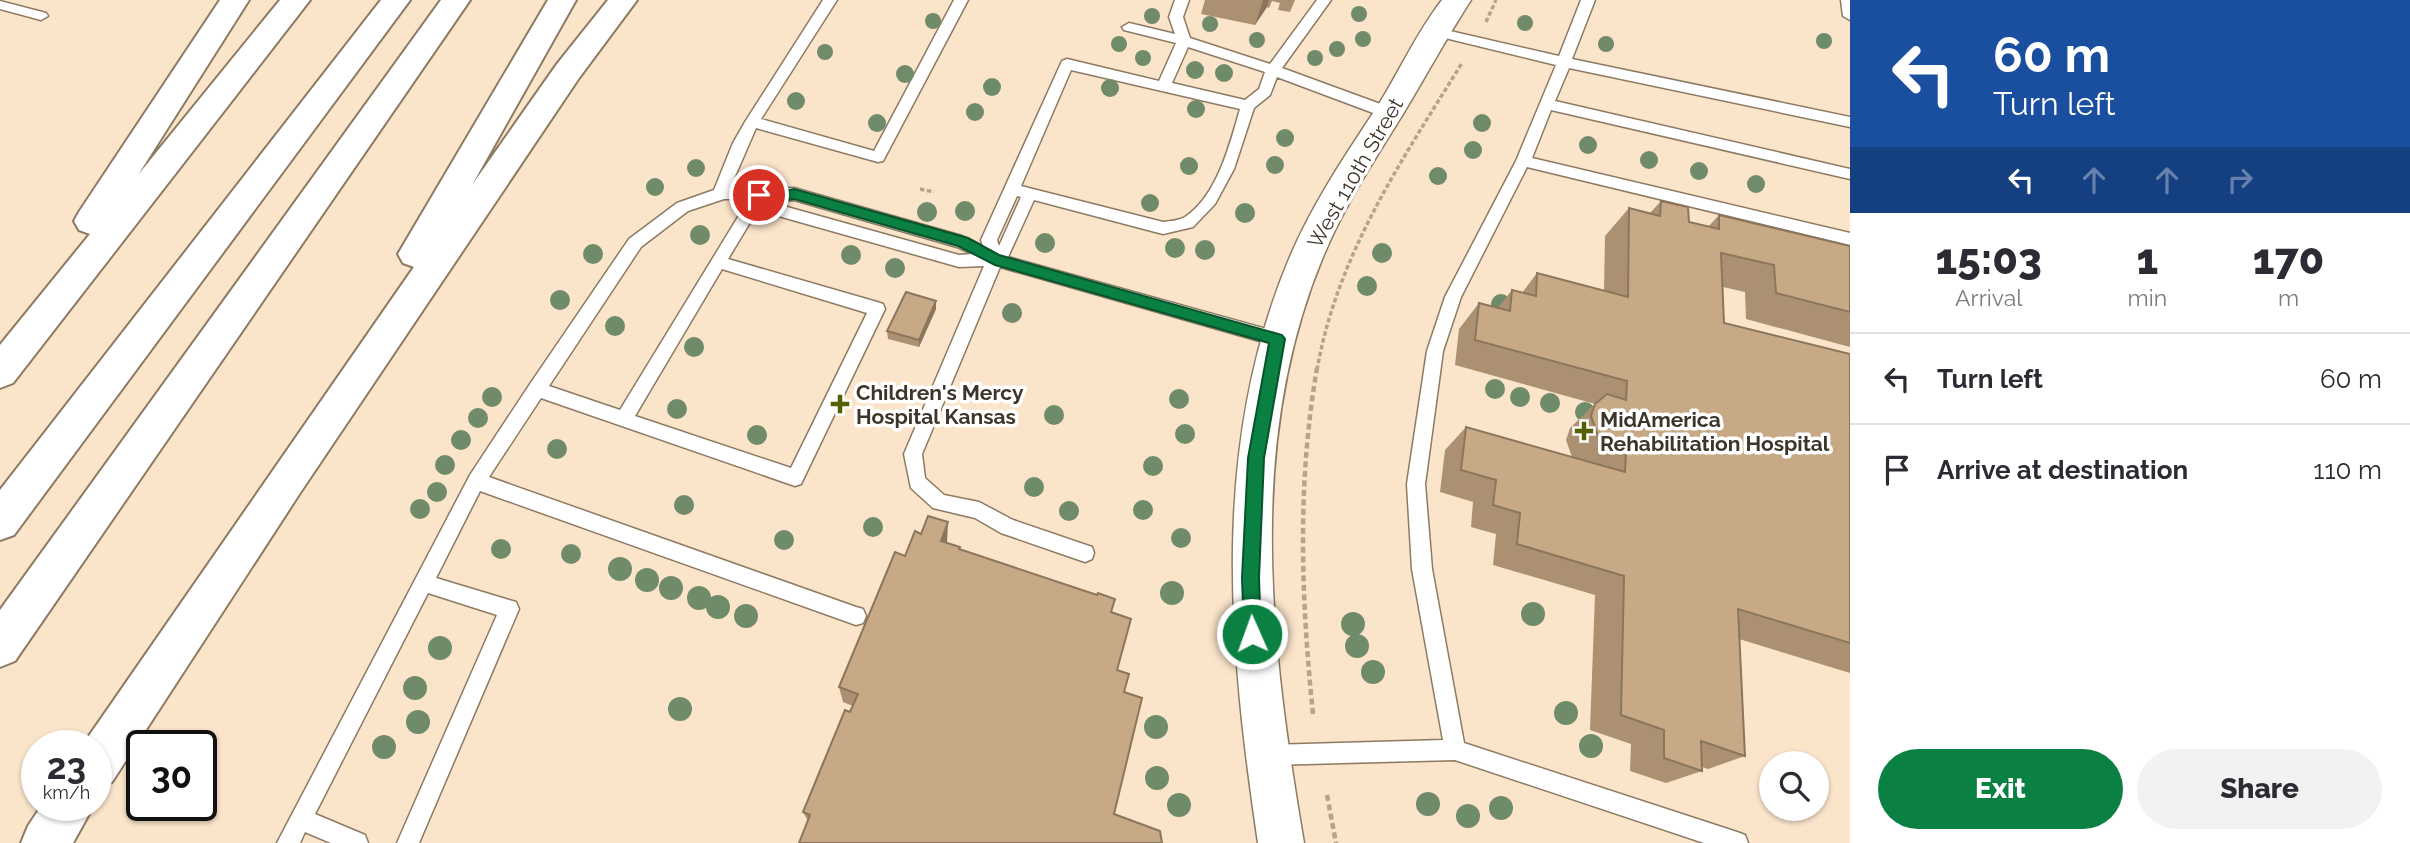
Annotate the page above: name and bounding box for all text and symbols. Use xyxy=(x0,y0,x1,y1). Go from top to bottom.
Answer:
text: 60 m xyxy=(1993,26,2110,83)
icon: left xyxy=(1878,28,1969,119)
text: Turn left xyxy=(1993,85,2115,122)
street label: West 110th Street xyxy=(1302,94,1408,252)
icon: left xyxy=(2002,161,2040,199)
icon: ahead xyxy=(2075,161,2113,199)
icon: ahead xyxy=(2148,161,2186,199)
icon: right xyxy=(2221,161,2259,199)
pin xyxy=(729,165,789,225)
icon: arrive xyxy=(740,176,778,214)
text: 15:03 xyxy=(1936,235,2042,284)
text: 1 xyxy=(2136,235,2158,284)
text: 170 xyxy=(2253,235,2324,284)
text: Arrival xyxy=(1955,284,2022,311)
text: min xyxy=(2128,284,2167,311)
text: m xyxy=(2278,284,2299,311)
icon: left xyxy=(1878,360,1916,398)
text: Turn left xyxy=(1937,364,2043,394)
text: 60 m xyxy=(2320,364,2382,394)
place label: Children's Mercy Hospital Kansas xyxy=(856,380,1024,429)
marker: Children's Mercy Hospital Kansas xyxy=(830,394,850,414)
place label: MidAmerica Rehabilitation Hospital xyxy=(1600,407,1830,456)
marker: MidAmerica Rehabilitation Hospital xyxy=(1574,421,1594,441)
icon: arrive xyxy=(1878,451,1916,489)
text: Arrive at destination xyxy=(1937,455,2188,485)
text: 110 m xyxy=(2313,455,2382,485)
position arrow xyxy=(1215,597,1289,671)
speed limit sign: 30 xyxy=(126,730,217,821)
text: 23 xyxy=(47,746,86,787)
button: Exit xyxy=(1878,749,2123,829)
button: Share xyxy=(2137,749,2382,829)
map controls xyxy=(1759,751,1829,821)
button: search xyxy=(1759,751,1829,821)
text: km/h xyxy=(43,782,90,803)

